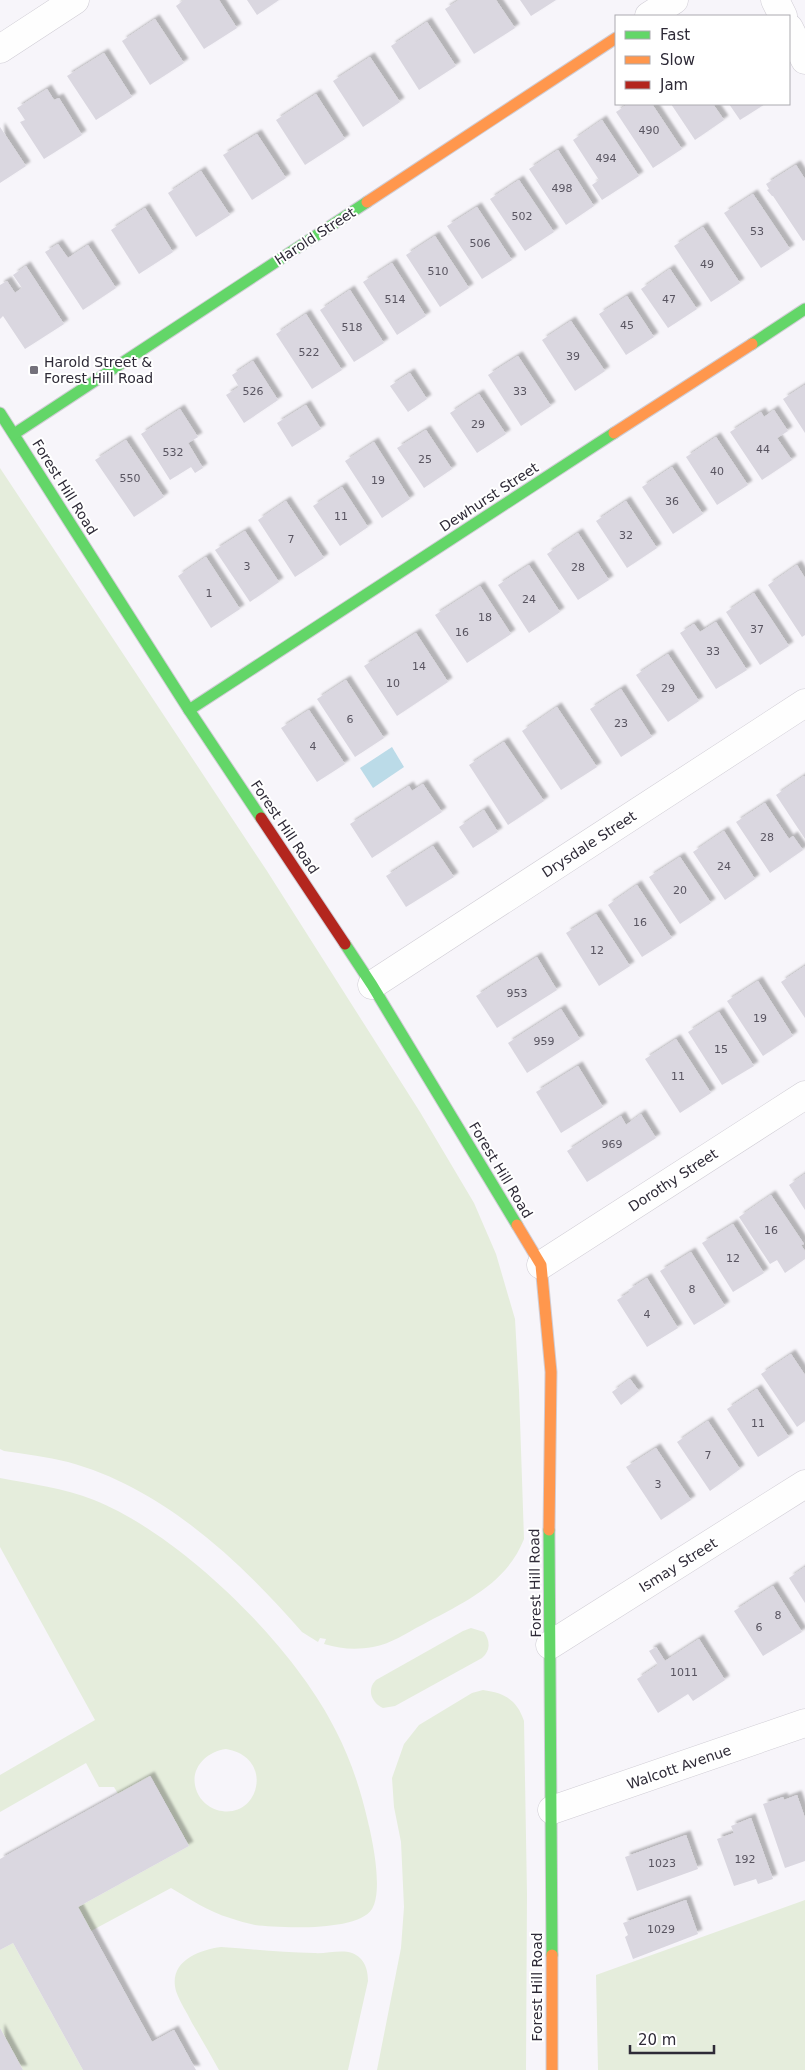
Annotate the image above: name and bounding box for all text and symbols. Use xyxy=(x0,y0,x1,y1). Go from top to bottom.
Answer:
legend xyxy=(615,15,790,105)
text: Fast xyxy=(660,26,690,44)
text: Slow xyxy=(660,51,695,69)
text: Jam xyxy=(659,76,688,94)
house number: 490 xyxy=(639,124,660,137)
house number: 494 xyxy=(596,152,617,165)
house number: 498 xyxy=(552,182,573,195)
street label: Harold Street xyxy=(272,204,359,268)
house number: 502 xyxy=(512,210,533,223)
house number: 53 xyxy=(750,225,764,238)
house number: 506 xyxy=(470,237,491,250)
house number: 49 xyxy=(700,258,714,271)
house number: 510 xyxy=(428,265,449,278)
house number: 514 xyxy=(385,293,406,306)
house number: 47 xyxy=(662,293,676,306)
house number: 45 xyxy=(620,319,634,332)
house number: 518 xyxy=(342,321,363,334)
house number: 522 xyxy=(299,346,320,359)
house number: 39 xyxy=(566,350,580,363)
place label: Harold Street & Forest Hill Road xyxy=(44,354,153,386)
marker: Harold Street & Forest Hill Road xyxy=(28,364,40,376)
house number: 526 xyxy=(243,385,264,398)
house number: 33 xyxy=(513,385,527,398)
house number: 29 xyxy=(471,418,485,431)
street label: Forest Hill Road xyxy=(29,436,101,538)
house number: 44 xyxy=(756,443,770,456)
house number: 532 xyxy=(163,446,184,459)
house number: 25 xyxy=(418,453,432,466)
street label: Dewhurst Street xyxy=(437,459,542,535)
house number: 40 xyxy=(710,465,724,478)
house number: 550 xyxy=(120,472,141,485)
house number: 19 xyxy=(371,474,385,487)
house number: 36 xyxy=(665,495,679,508)
house number: 11 xyxy=(334,510,348,523)
house number: 32 xyxy=(619,529,633,542)
house number: 7 xyxy=(288,533,295,546)
house number: 3 xyxy=(244,560,251,573)
house number: 28 xyxy=(571,561,585,574)
house number: 1 xyxy=(206,587,213,600)
house number: 24 xyxy=(522,593,536,606)
house number: 18 xyxy=(478,611,492,624)
house number: 37 xyxy=(750,623,764,636)
house number: 16 xyxy=(455,626,469,639)
house number: 33 xyxy=(706,645,720,658)
house number: 14 xyxy=(412,660,426,673)
house number: 10 xyxy=(386,677,400,690)
house number: 29 xyxy=(661,682,675,695)
house number: 6 xyxy=(347,713,354,726)
house number: 23 xyxy=(614,717,628,730)
house number: 4 xyxy=(310,740,317,753)
street label: Forest Hill Road xyxy=(248,777,322,877)
street label: Drysdale Street xyxy=(539,807,640,880)
house number: 28 xyxy=(760,831,774,844)
house number: 24 xyxy=(717,860,731,873)
house number: 20 xyxy=(673,884,687,897)
house number: 16 xyxy=(633,916,647,929)
house number: 12 xyxy=(590,944,604,957)
house number: 953 xyxy=(507,987,528,1000)
house number: 19 xyxy=(753,1012,767,1025)
house number: 959 xyxy=(534,1035,555,1048)
house number: 15 xyxy=(714,1043,728,1056)
house number: 11 xyxy=(671,1070,685,1083)
street label: Forest Hill Road xyxy=(466,1119,536,1221)
house number: 969 xyxy=(602,1138,623,1151)
street label: Dorothy Street xyxy=(625,1145,721,1215)
house number: 16 xyxy=(764,1224,778,1237)
house number: 12 xyxy=(726,1252,740,1265)
house number: 8 xyxy=(689,1283,696,1296)
house number: 4 xyxy=(644,1308,651,1321)
house number: 11 xyxy=(751,1417,765,1430)
house number: 7 xyxy=(705,1449,712,1462)
house number: 3 xyxy=(655,1478,662,1491)
street label: Forest Hill Road xyxy=(526,1528,544,1638)
street label: Ismay Street xyxy=(636,1534,720,1595)
house number: 8 xyxy=(775,1609,782,1622)
house number: 6 xyxy=(756,1621,763,1634)
house number: 1011 xyxy=(670,1666,698,1679)
street label: Walcott Avenue xyxy=(625,1742,733,1792)
house number: 192 xyxy=(735,1853,756,1866)
house number: 1023 xyxy=(648,1857,676,1870)
house number: 1029 xyxy=(647,1923,675,1936)
street label: Forest Hill Road xyxy=(529,1932,545,2042)
scale bar xyxy=(630,2022,714,2054)
text: 20 m xyxy=(638,2031,676,2049)

